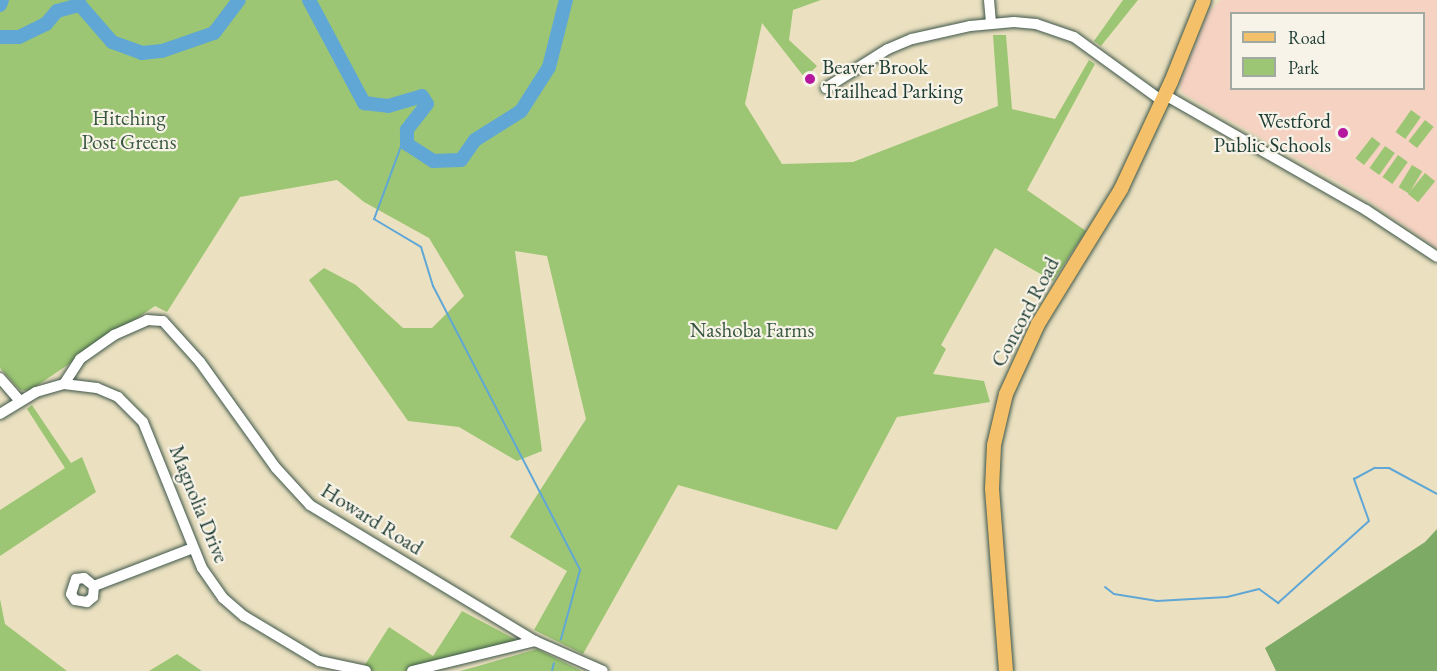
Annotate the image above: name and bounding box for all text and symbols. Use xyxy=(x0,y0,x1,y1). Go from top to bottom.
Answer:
legend xyxy=(1230,12,1425,90)
text: Road xyxy=(1288,26,1326,49)
place label: Beaver Brook Trailhead Parking xyxy=(822,54,963,104)
text: Park xyxy=(1288,56,1319,79)
marker: Beaver Brook Trailhead Parking xyxy=(803,72,817,86)
park label: Hitching Post Greens xyxy=(82,105,176,155)
place label: Westford Public Schools xyxy=(1213,108,1331,158)
marker: Westford Public Schools xyxy=(1336,126,1350,140)
street label: Concord Road xyxy=(986,253,1064,371)
park label: Nashoba Farms xyxy=(690,317,814,343)
street label: Magnolia Drive xyxy=(164,441,234,567)
street label: Howard Road xyxy=(316,478,428,560)

